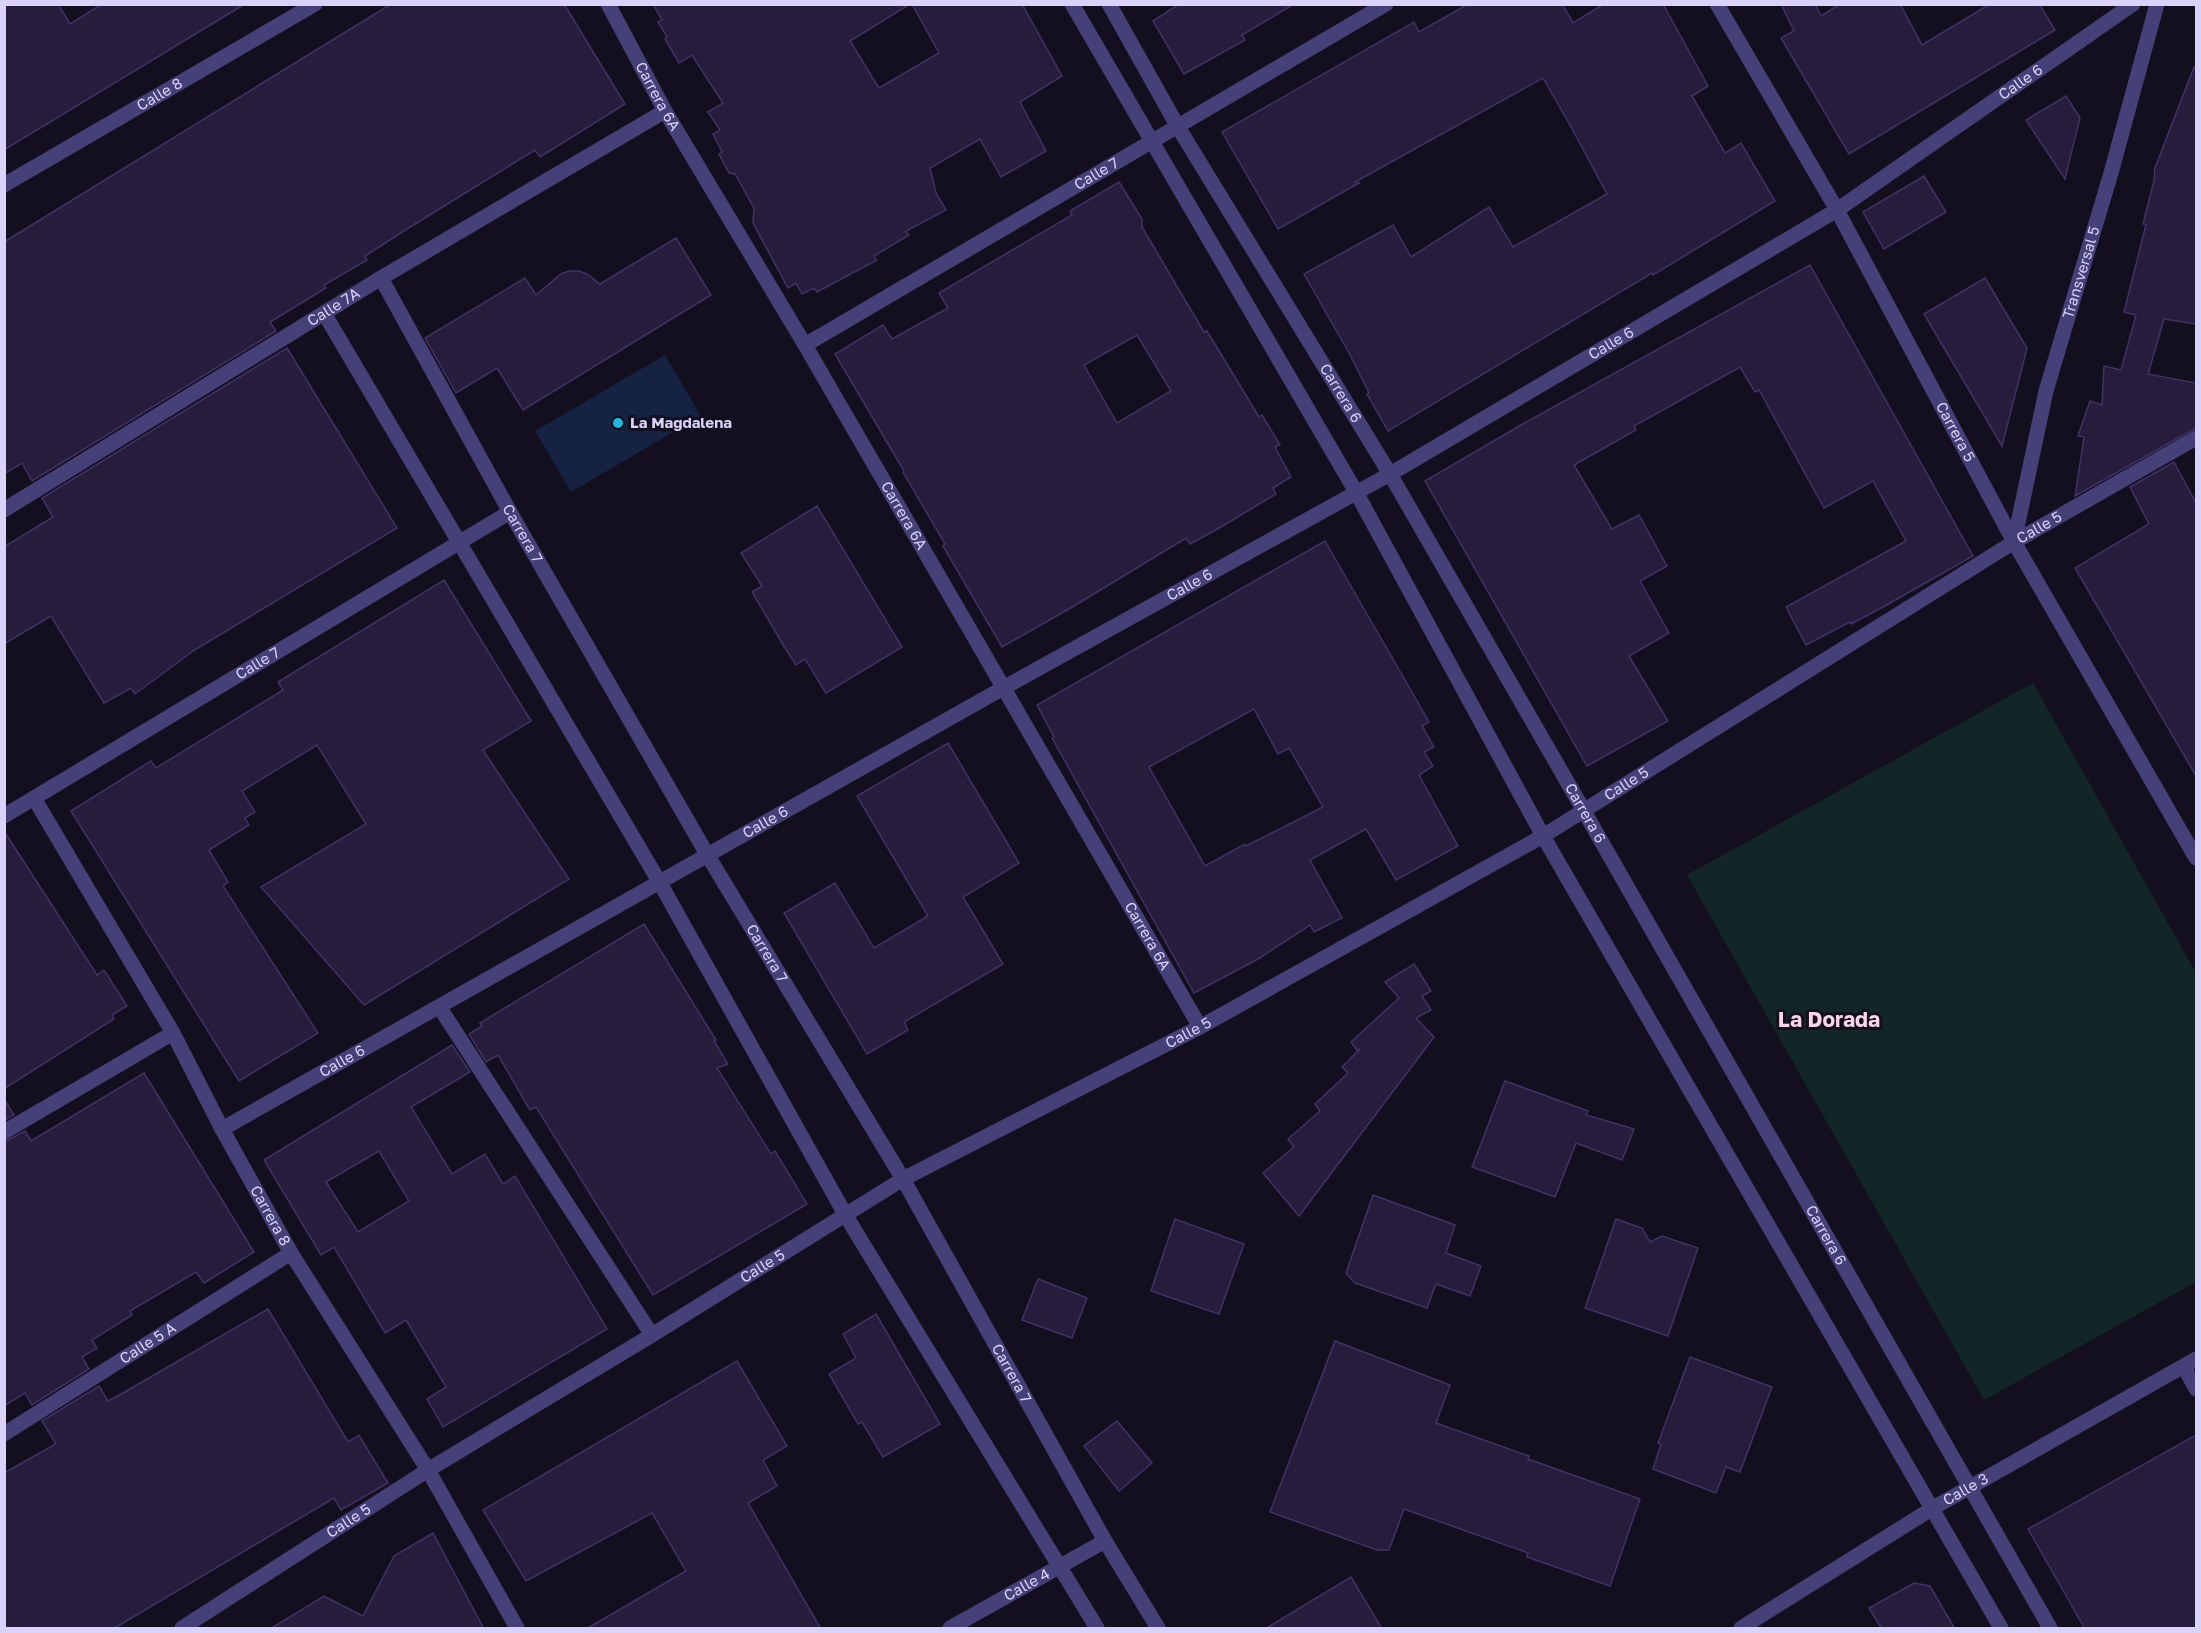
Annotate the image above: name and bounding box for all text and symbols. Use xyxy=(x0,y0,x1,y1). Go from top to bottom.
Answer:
street label: Carrera 6A xyxy=(632,58,685,134)
street label: Calle 6 xyxy=(1995,60,2046,103)
street label: Calle 8 xyxy=(133,73,185,114)
street label: Calle 7 xyxy=(1070,153,1122,193)
street label: Transversal 5 xyxy=(2058,224,2103,321)
street label: Calle 7A xyxy=(303,283,363,329)
street label: Calle 6 xyxy=(1585,322,1637,363)
street label: Carrera 6 xyxy=(1317,360,1366,426)
street label: Carrera 5 xyxy=(1933,398,1980,465)
place label: La Magdalena xyxy=(630,413,732,431)
marker: La Magdalena xyxy=(611,416,625,430)
street label: Carrera 6A xyxy=(878,478,931,552)
street label: Carrera 7 xyxy=(499,500,547,566)
street label: Calle 5 xyxy=(2013,507,2065,547)
street label: Calle 6 xyxy=(1163,564,1215,604)
street label: Calle 7 xyxy=(232,642,283,683)
street label: Calle 5 xyxy=(1600,762,1652,804)
street label: Carrera 6 xyxy=(1562,780,1610,846)
street label: Calle 6 xyxy=(739,801,791,841)
street label: Carrera 6A xyxy=(1121,898,1175,973)
street label: Carrera 7 xyxy=(743,921,792,985)
district label: La Dorada xyxy=(1778,1006,1880,1032)
street label: Calle 5 xyxy=(1162,1013,1214,1051)
street label: Calle 6 xyxy=(316,1040,368,1080)
street label: Carrera 8 xyxy=(247,1182,295,1248)
street label: Carrera 6 xyxy=(1803,1202,1851,1268)
street label: Calle 5 xyxy=(736,1245,788,1286)
street label: Calle 5 A xyxy=(116,1318,179,1367)
street label: Carrera 7 xyxy=(989,1340,1036,1406)
street label: Calle 3 xyxy=(1939,1469,1991,1509)
street label: Calle 5 xyxy=(322,1499,374,1541)
street label: Calle 4 xyxy=(1000,1564,1052,1604)

